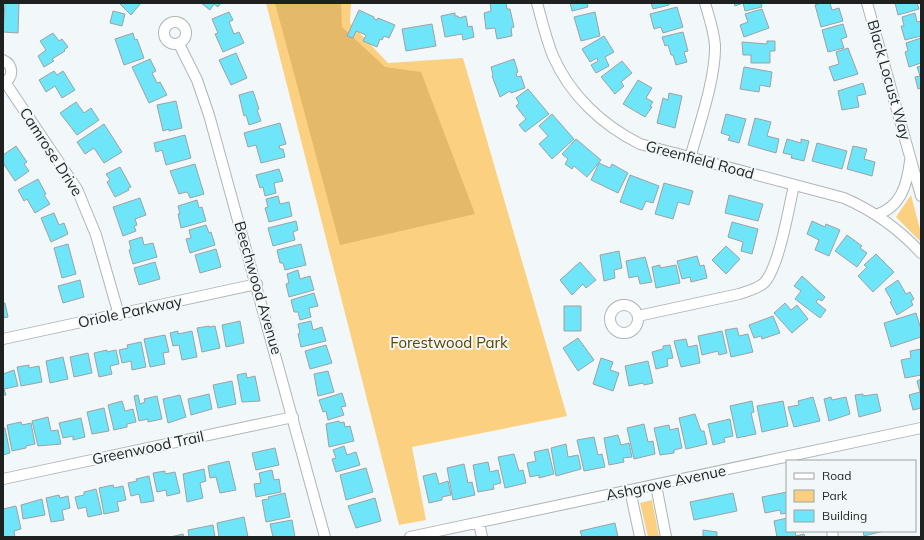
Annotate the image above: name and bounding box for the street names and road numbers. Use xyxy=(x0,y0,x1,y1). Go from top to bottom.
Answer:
street label: Black Locust Way xyxy=(863,18,916,142)
street label: Camrose Drive xyxy=(16,104,87,200)
street label: Greenfield Road xyxy=(644,136,756,183)
street label: Beechwood Avenue xyxy=(230,219,287,357)
street label: Oriole Parkway xyxy=(76,291,184,332)
street label: Greenwood Trail xyxy=(90,426,206,469)
street label: Ashgrove Avenue xyxy=(604,461,728,505)

